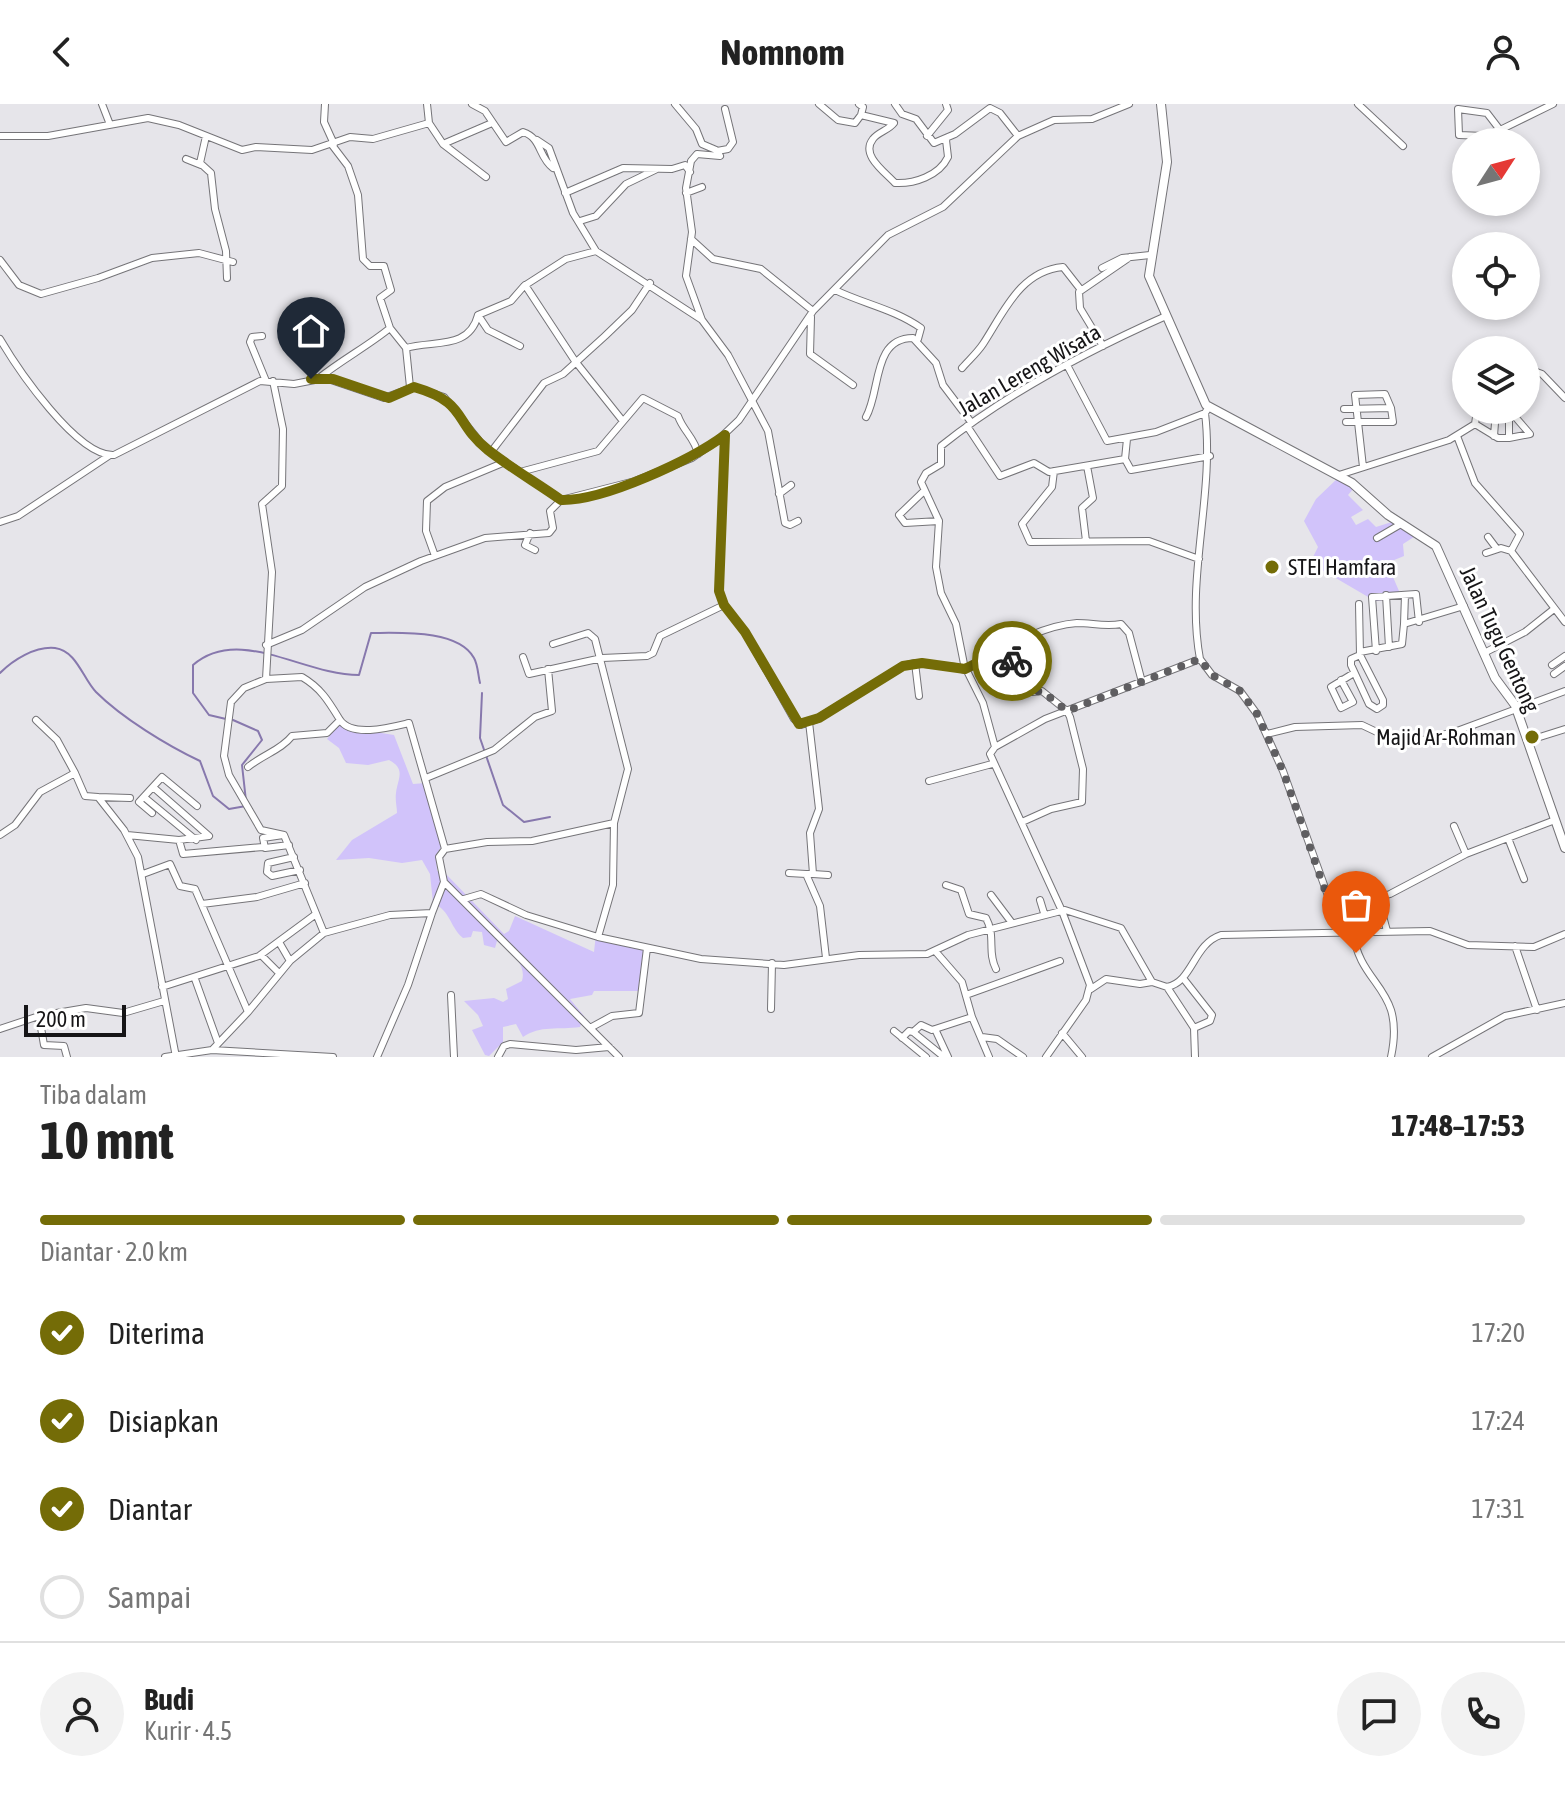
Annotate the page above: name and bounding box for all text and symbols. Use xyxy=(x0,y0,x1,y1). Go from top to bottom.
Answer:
icon: back xyxy=(40,30,84,74)
icon: person xyxy=(1481,30,1525,74)
text: Nomnom xyxy=(720,31,845,73)
north arrow xyxy=(1452,128,1540,216)
map controls xyxy=(1452,128,1540,424)
button: locate xyxy=(1452,232,1540,320)
pin xyxy=(277,297,345,379)
icon: home xyxy=(289,309,333,353)
street label: Jalan Lereng Wisata xyxy=(953,319,1105,421)
button: layers xyxy=(1452,336,1540,424)
place label: STEI Hamfara xyxy=(1288,554,1396,580)
marker: STEI Hamfara xyxy=(1263,558,1281,576)
street label: Jalan Tugu Gentong xyxy=(1455,562,1545,717)
courier xyxy=(972,621,1052,701)
icon: bike xyxy=(990,639,1034,683)
place label: Majid Ar-Rohman xyxy=(1376,724,1516,750)
marker: Majid Ar-Rohman xyxy=(1523,728,1541,746)
pin xyxy=(1322,871,1390,953)
icon: bag xyxy=(1334,883,1378,927)
scale bar xyxy=(24,1001,126,1037)
text: 200 m xyxy=(36,1006,86,1032)
text: Tiba dalam xyxy=(40,1080,147,1110)
text: 17:48–17:53 xyxy=(1391,1108,1525,1142)
text: 10 mnt xyxy=(40,1110,174,1170)
text: Diantar · 2.0 km xyxy=(40,1237,188,1267)
icon: check xyxy=(40,1311,84,1355)
text: Diterima xyxy=(108,1316,205,1350)
text: 17:20 xyxy=(1471,1318,1525,1348)
icon: check xyxy=(40,1399,84,1443)
text: Disiapkan xyxy=(108,1404,219,1438)
text: 17:24 xyxy=(1471,1406,1525,1436)
icon: check xyxy=(40,1487,84,1531)
text: Diantar xyxy=(108,1492,192,1526)
text: 17:31 xyxy=(1471,1494,1525,1524)
text: Sampai xyxy=(108,1580,191,1614)
button: person xyxy=(40,1672,124,1756)
button: chat xyxy=(1337,1672,1421,1756)
button: phone xyxy=(1441,1672,1525,1756)
text: Budi xyxy=(144,1682,194,1716)
text: Kurir · 4.5 xyxy=(144,1716,232,1746)

